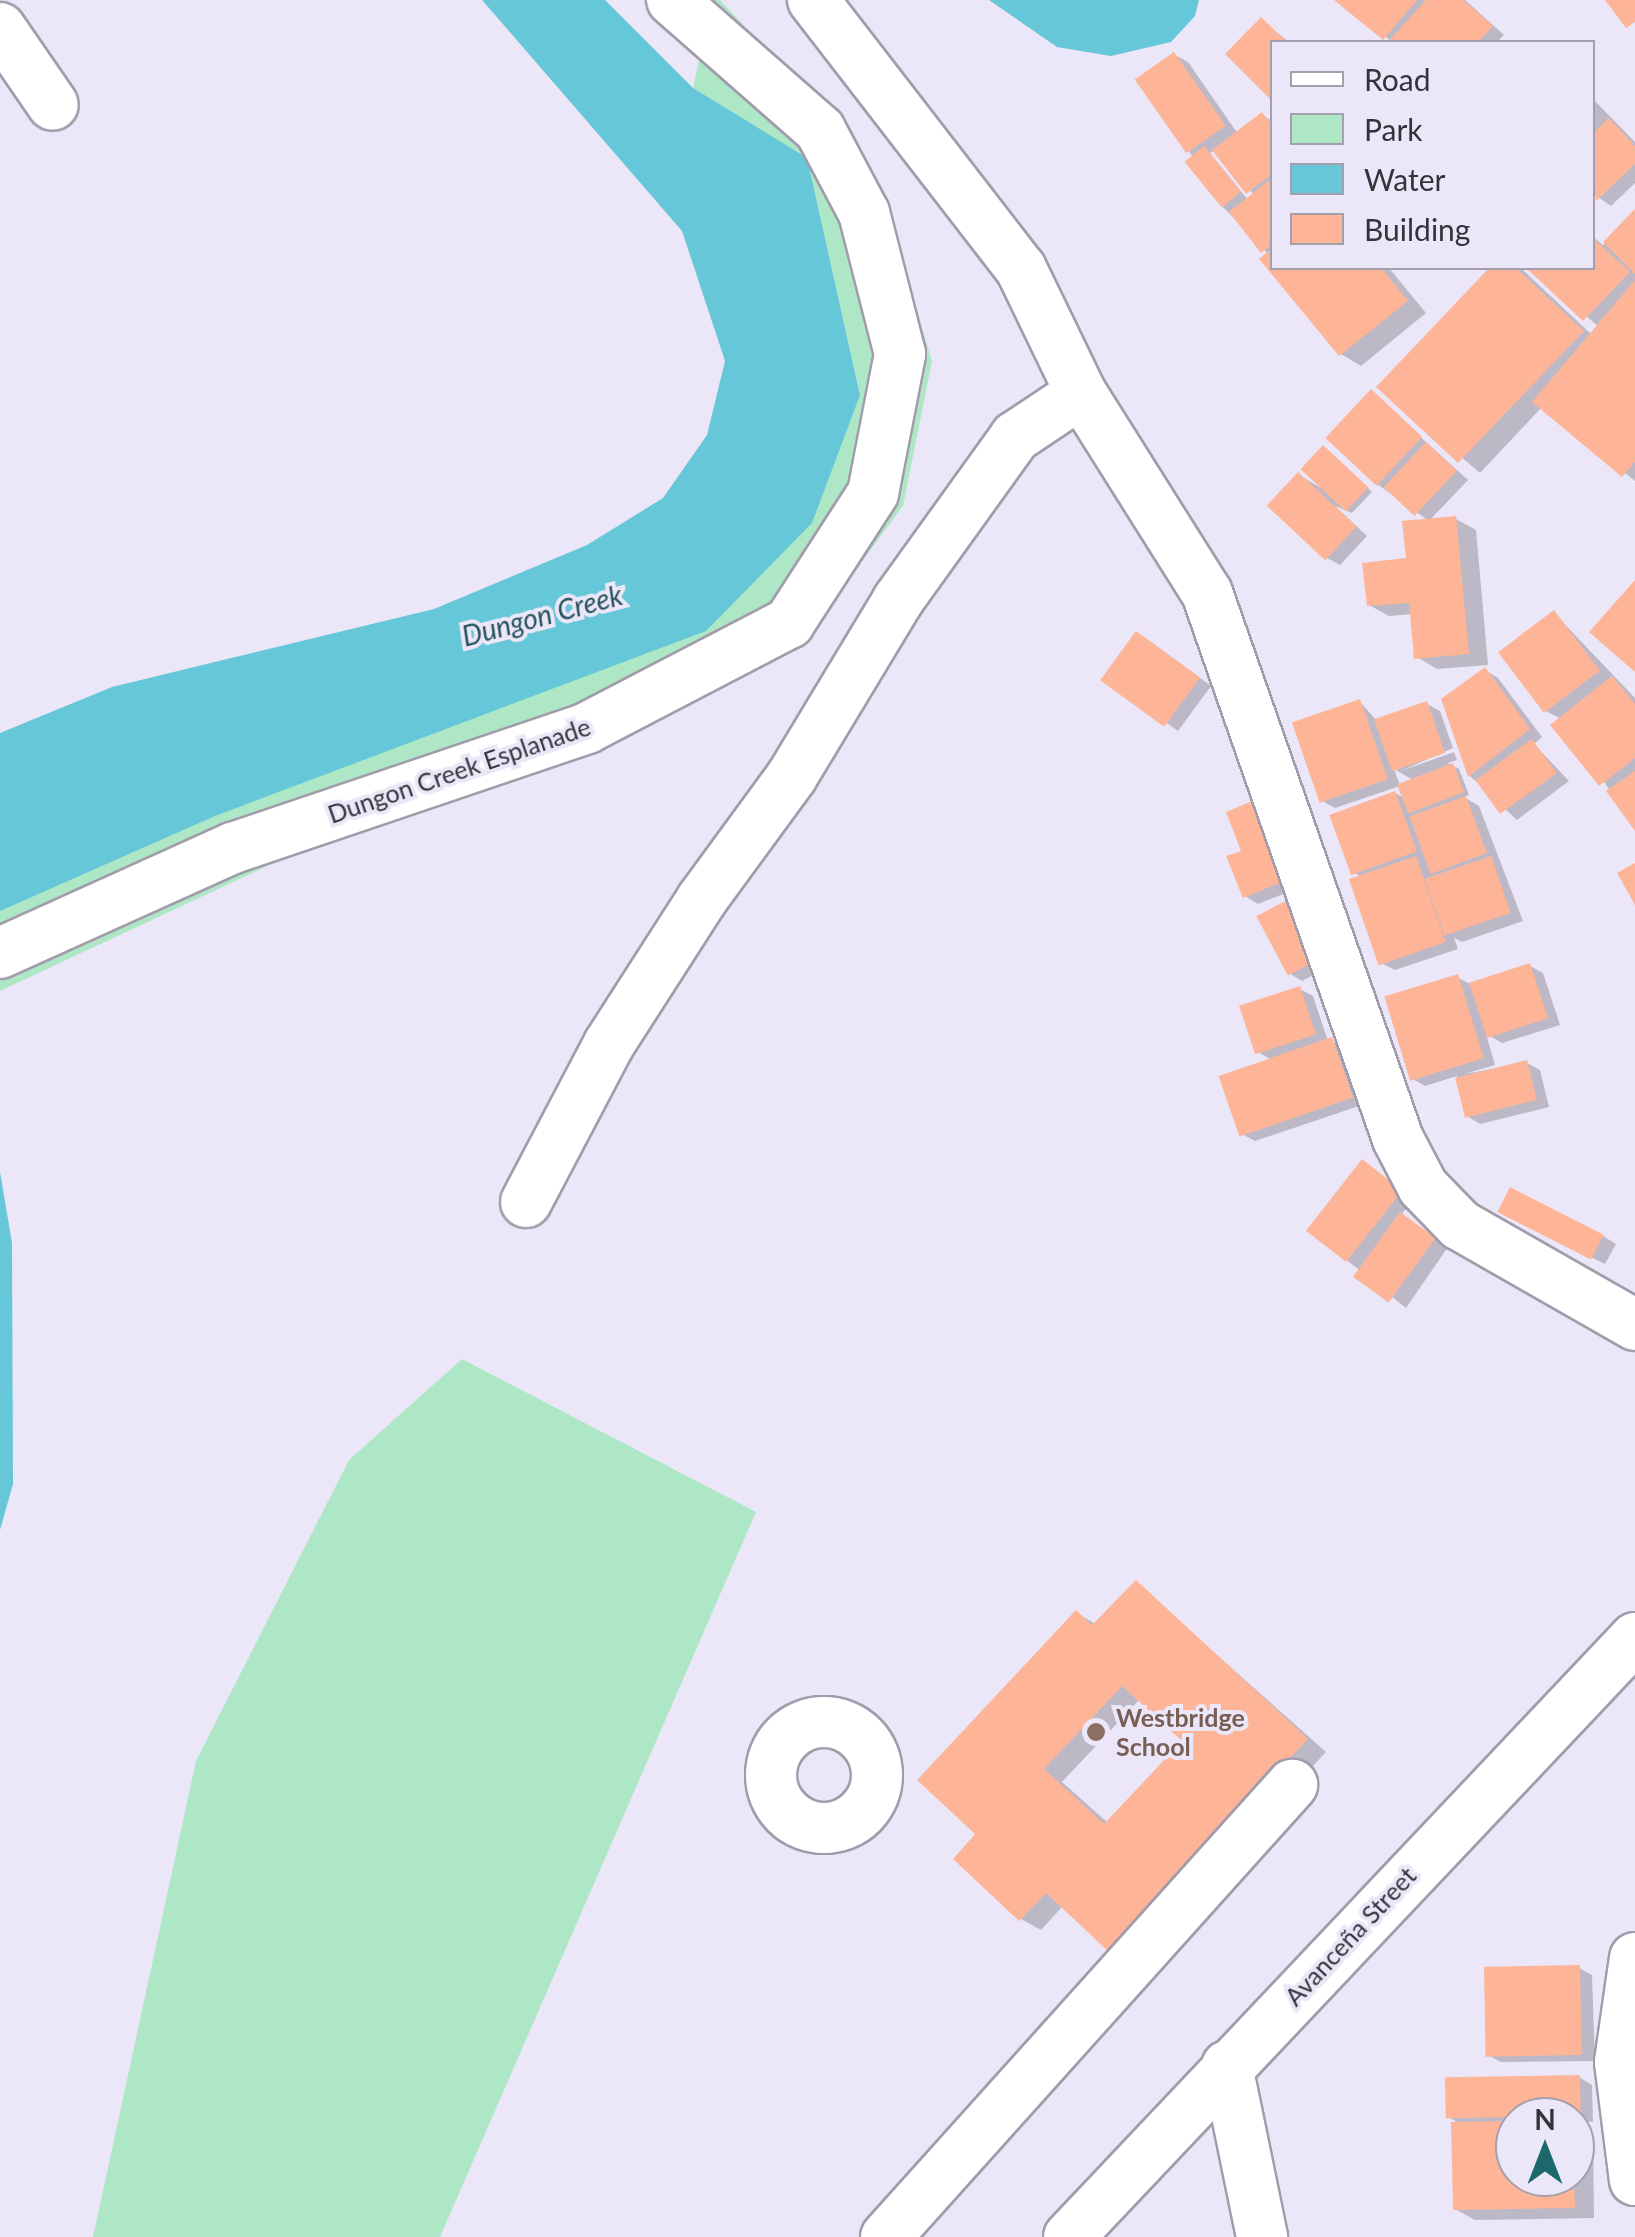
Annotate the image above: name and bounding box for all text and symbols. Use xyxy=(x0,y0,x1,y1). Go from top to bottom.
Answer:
legend xyxy=(1270,40,1595,270)
text: Road xyxy=(1364,61,1431,97)
text: Park xyxy=(1364,111,1423,147)
text: Water xyxy=(1364,161,1446,197)
text: Building xyxy=(1364,211,1470,247)
water label: Dungon Creek xyxy=(458,577,626,653)
street label: Dungon Creek Esplanade xyxy=(324,711,594,829)
place label: Westbridge School xyxy=(1116,1703,1245,1762)
marker: Westbridge School xyxy=(1085,1721,1107,1743)
street label: Avanceña Street xyxy=(1278,1861,1422,2011)
north arrow xyxy=(1495,2097,1595,2197)
text: N xyxy=(1534,2102,1556,2136)

